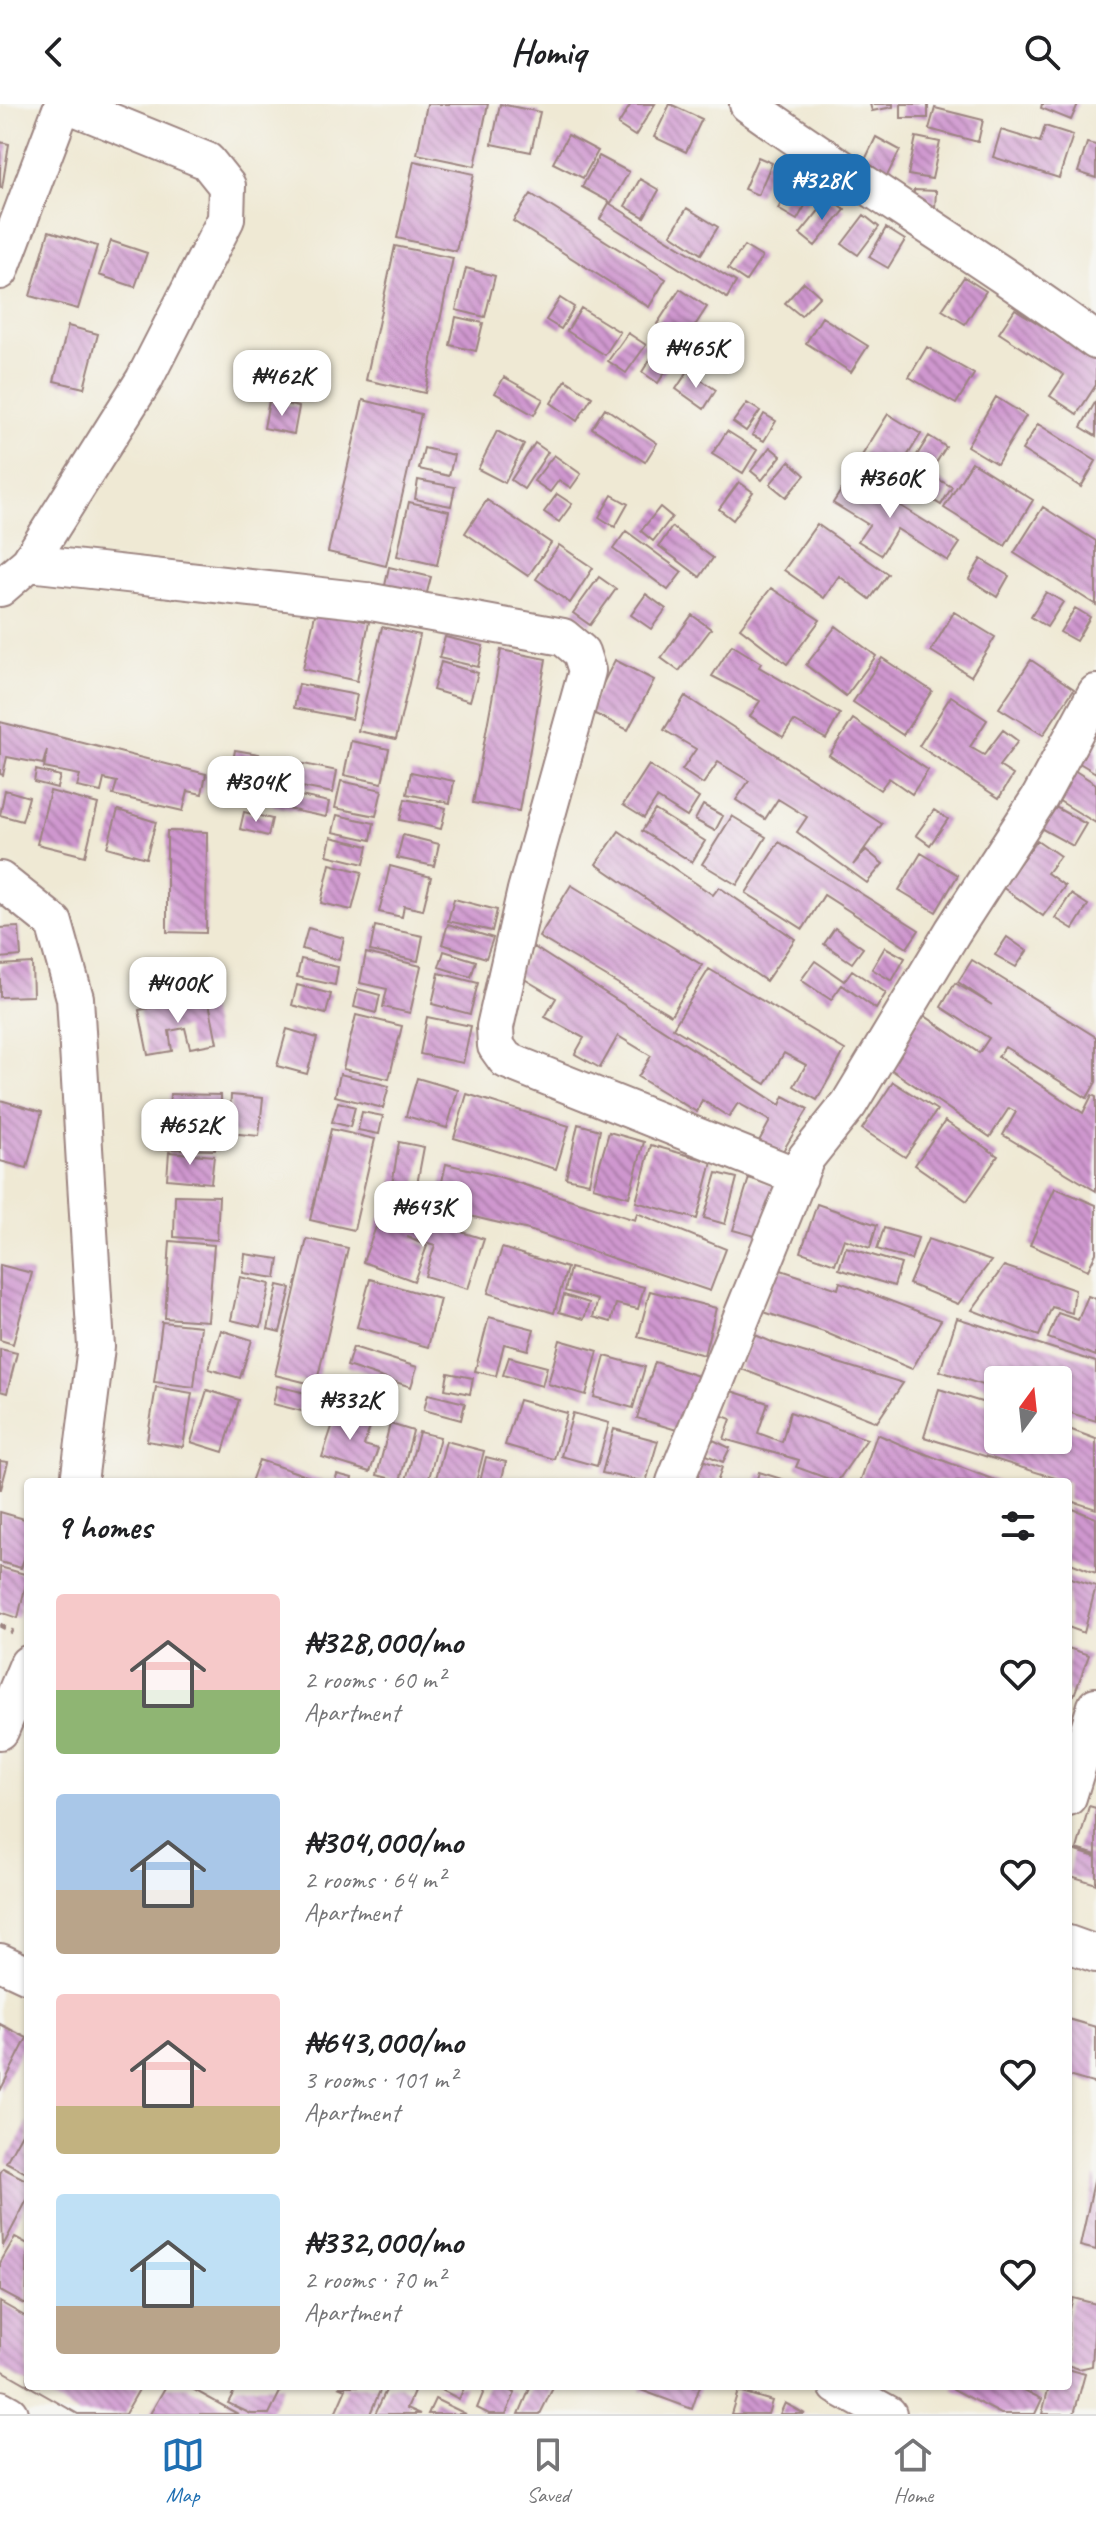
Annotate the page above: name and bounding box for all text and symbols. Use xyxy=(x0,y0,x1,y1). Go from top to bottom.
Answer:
text: Homiq xyxy=(511,29,585,75)
icon: back xyxy=(32,30,76,74)
icon: search xyxy=(1020,30,1064,74)
pin: ₦328K xyxy=(766,154,878,222)
text: ₦328K xyxy=(791,163,853,196)
pin: ₦465K xyxy=(640,322,752,390)
text: ₦465K xyxy=(665,331,727,364)
pin: ₦462K xyxy=(226,350,338,418)
text: ₦462K xyxy=(251,359,313,392)
pin: ₦360K xyxy=(834,452,946,520)
text: ₦360K xyxy=(859,461,921,494)
pin: ₦304K xyxy=(200,756,312,824)
text: ₦304K xyxy=(225,765,287,798)
pin: ₦400K xyxy=(122,957,234,1025)
text: ₦400K xyxy=(147,966,209,999)
pin: ₦652K xyxy=(134,1099,246,1167)
text: ₦652K xyxy=(159,1108,221,1141)
pin: ₦643K xyxy=(367,1181,479,1249)
text: ₦643K xyxy=(392,1190,454,1223)
north arrow xyxy=(984,1366,1072,1454)
map controls xyxy=(984,1366,1072,1454)
pin: ₦332K xyxy=(294,1374,406,1442)
text: ₦332K xyxy=(319,1383,381,1416)
icon: filters xyxy=(996,1504,1040,1548)
text: 9 homes xyxy=(56,1505,152,1548)
text: ₦328,000/mo xyxy=(304,1620,463,1663)
icon: home xyxy=(120,1626,216,1722)
icon: heart xyxy=(996,1652,1040,1696)
text: 2 rooms · 60 m² xyxy=(304,1663,445,1696)
text: Apartment xyxy=(304,1696,400,1729)
text: ₦304,000/mo xyxy=(304,1820,463,1863)
icon: home xyxy=(120,1826,216,1922)
icon: heart xyxy=(996,1852,1040,1896)
text: 2 rooms · 64 m² xyxy=(304,1863,445,1896)
text: Apartment xyxy=(304,1896,400,1929)
text: ₦643,000/mo xyxy=(304,2020,464,2063)
icon: home xyxy=(120,2026,216,2122)
icon: heart xyxy=(996,2052,1040,2096)
text: 3 rooms · 101 m² xyxy=(304,2063,456,2096)
text: Apartment xyxy=(304,2096,400,2129)
text: ₦332,000/mo xyxy=(304,2220,463,2263)
icon: home xyxy=(120,2226,216,2322)
icon: heart xyxy=(996,2252,1040,2296)
text: 2 rooms · 70 m² xyxy=(304,2263,445,2296)
text: Apartment xyxy=(304,2296,400,2329)
tab: Map xyxy=(161,2433,205,2509)
tab: Saved xyxy=(526,2433,570,2509)
tab: Home xyxy=(891,2433,935,2509)

